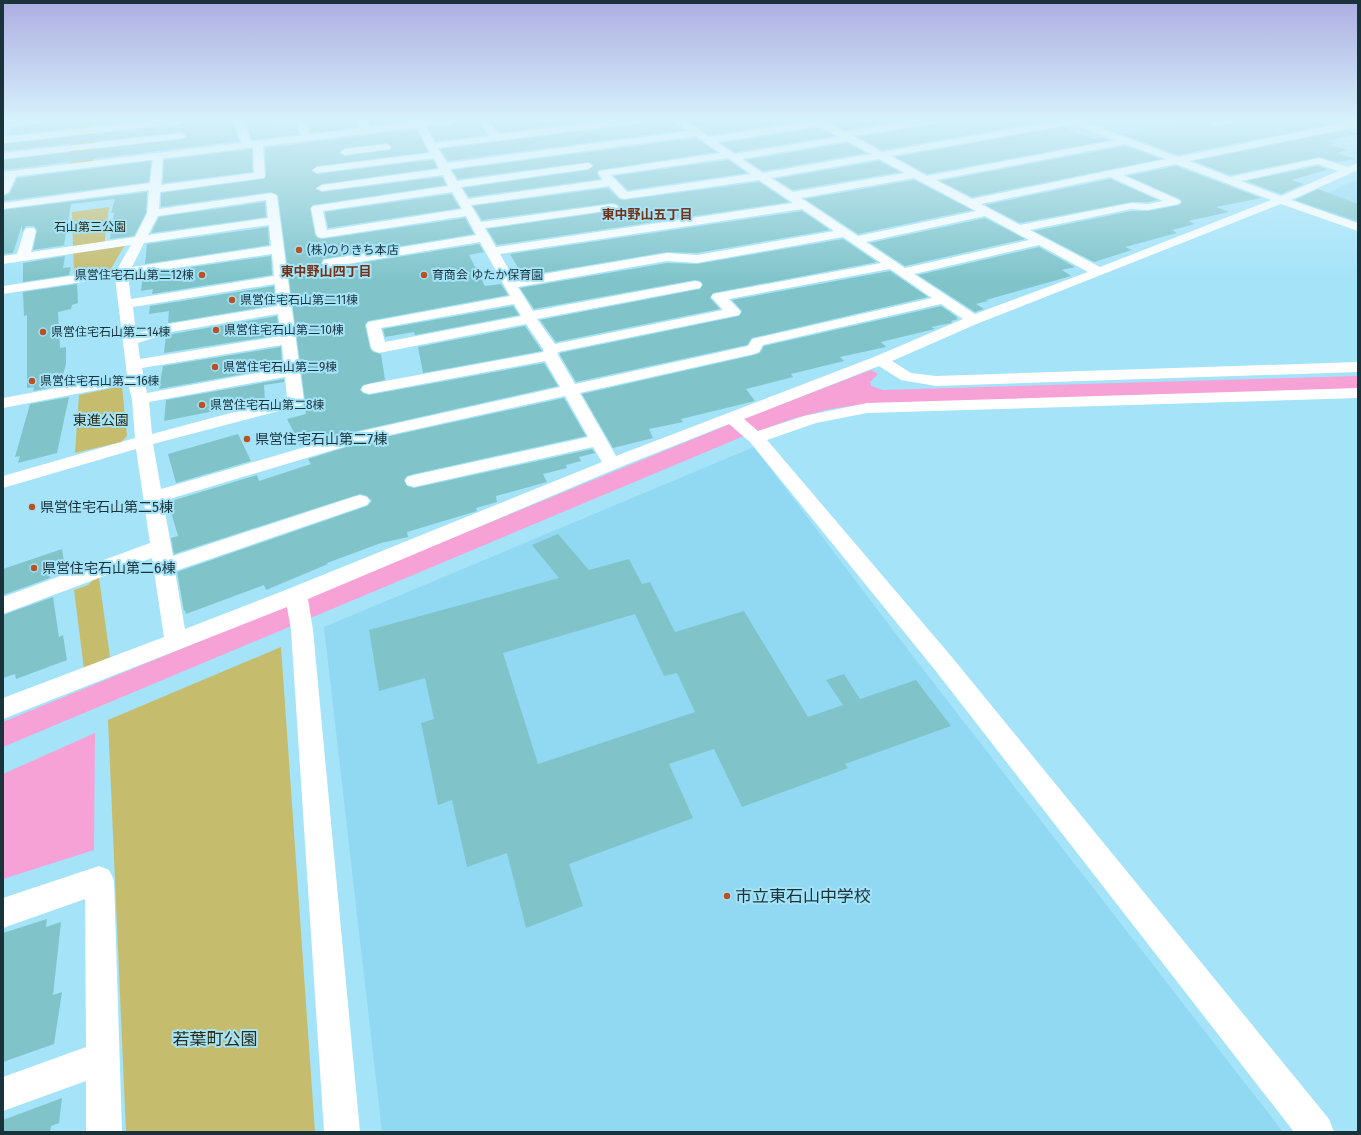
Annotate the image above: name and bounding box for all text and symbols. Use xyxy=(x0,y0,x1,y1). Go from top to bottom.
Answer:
district label: 東中野山五丁目 xyxy=(601,207,693,222)
park label: 石山第三公園 xyxy=(54,220,126,234)
place label: (株)のりきち本店 xyxy=(307,243,399,257)
marker: (株)のりきち本店 xyxy=(294,245,304,255)
district label: 東中野山四丁目 xyxy=(280,264,372,279)
place label: 県営住宅石山第二12棟 xyxy=(75,268,194,282)
place label: 育商会 ゆたか保育園 xyxy=(432,268,543,282)
marker: 県営住宅石山第二12棟 xyxy=(197,270,207,280)
marker: 育商会 ゆたか保育園 xyxy=(419,270,429,280)
place label: 県営住宅石山第二11棟 xyxy=(240,293,358,307)
marker: 県営住宅石山第二11棟 xyxy=(227,295,237,305)
place label: 県営住宅石山第二10棟 xyxy=(224,323,344,337)
place label: 県営住宅石山第二14棟 xyxy=(51,325,171,339)
marker: 県営住宅石山第二10棟 xyxy=(211,325,221,335)
marker: 県営住宅石山第二14棟 xyxy=(38,327,48,337)
place label: 県営住宅石山第二9棟 xyxy=(223,360,337,374)
marker: 県営住宅石山第二9棟 xyxy=(210,362,220,372)
place label: 県営住宅石山第二16棟 xyxy=(40,374,160,388)
marker: 県営住宅石山第二16棟 xyxy=(27,376,37,386)
place label: 県営住宅石山第二8棟 xyxy=(210,398,325,412)
marker: 県営住宅石山第二8棟 xyxy=(197,400,207,410)
park label: 東進公園 xyxy=(73,412,129,429)
place label: 県営住宅石山第二7棟 xyxy=(255,431,387,448)
marker: 県営住宅石山第二7棟 xyxy=(242,434,252,444)
place label: 県営住宅石山第二5棟 xyxy=(40,499,173,516)
marker: 県営住宅石山第二5棟 xyxy=(27,502,37,512)
place label: 県営住宅石山第二6棟 xyxy=(42,560,175,577)
marker: 県営住宅石山第二6棟 xyxy=(29,563,39,573)
place label: 市立東石山中学校 xyxy=(735,886,871,907)
marker: 市立東石山中学校 xyxy=(722,891,732,901)
park label: 若葉町公園 xyxy=(173,1029,258,1050)

